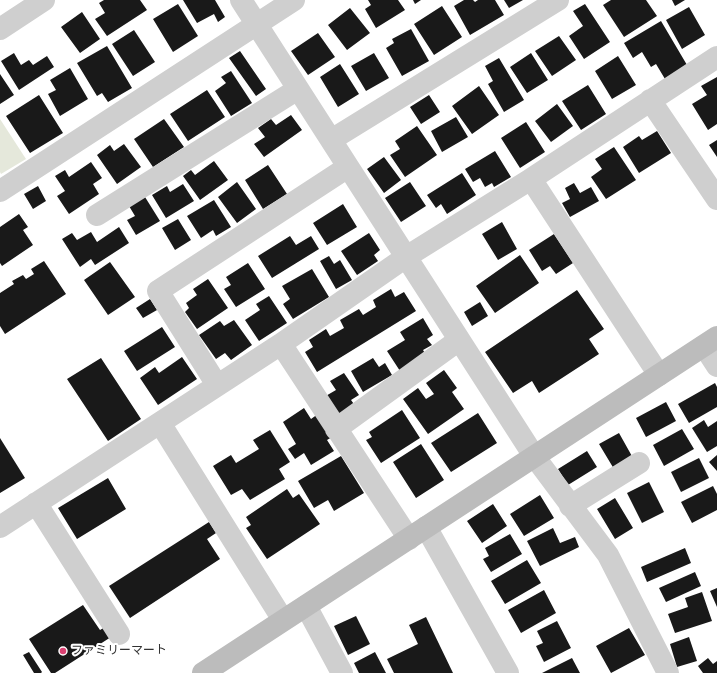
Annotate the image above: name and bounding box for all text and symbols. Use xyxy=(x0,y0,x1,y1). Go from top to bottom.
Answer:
place label: ファミリーマート xyxy=(71,644,167,658)
marker: ファミリーマート xyxy=(58,646,68,656)

